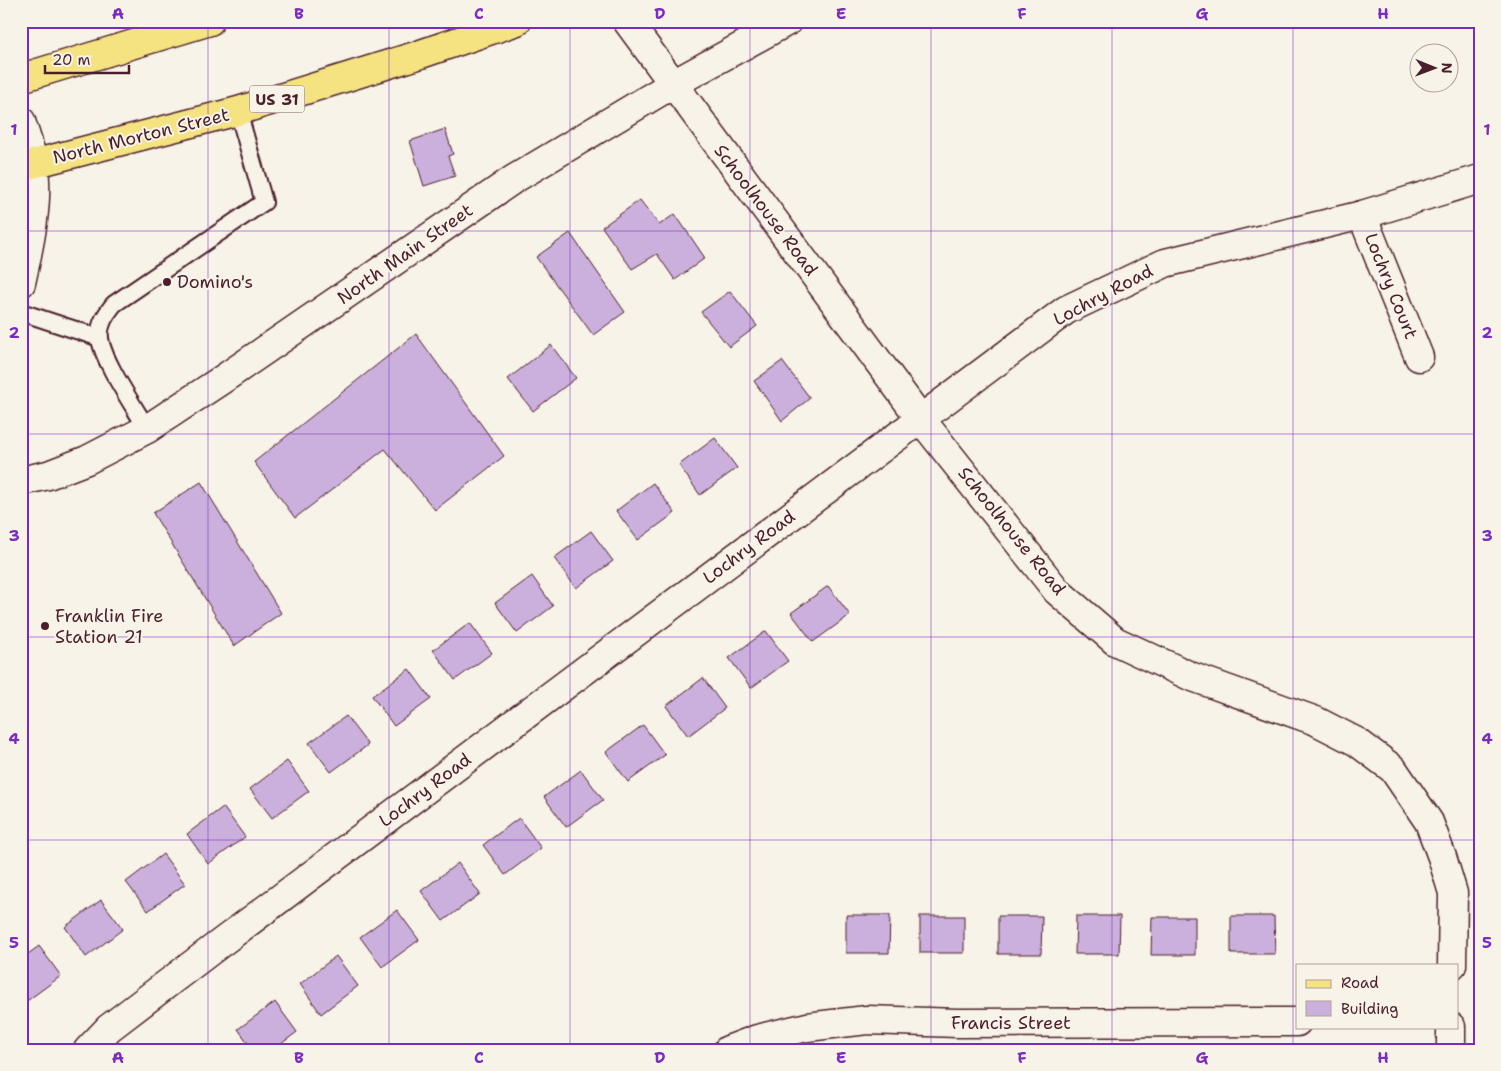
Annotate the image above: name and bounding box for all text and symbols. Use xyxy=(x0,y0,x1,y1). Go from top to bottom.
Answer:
text: A xyxy=(112,3,124,24)
text: B xyxy=(294,3,304,24)
text: C xyxy=(474,3,484,24)
text: D xyxy=(654,3,666,24)
text: E xyxy=(836,3,846,24)
text: F xyxy=(1017,3,1027,24)
text: G xyxy=(1196,3,1209,24)
text: H xyxy=(1377,3,1389,24)
scale bar xyxy=(45,42,129,74)
north arrow xyxy=(1408,42,1458,92)
text: 20 m xyxy=(52,50,91,70)
text: N xyxy=(1438,63,1456,74)
road number: US 31 xyxy=(250,86,304,112)
street label: North Morton Street xyxy=(50,102,232,170)
text: 1 xyxy=(10,119,18,140)
text: 1 xyxy=(1483,119,1491,140)
street label: Schoolhouse Road xyxy=(709,139,823,281)
street label: North Main Street xyxy=(332,198,478,310)
street label: Lochry Court xyxy=(1359,230,1423,343)
street label: Lochry Road xyxy=(1049,259,1157,331)
place label: Domino's xyxy=(177,270,253,294)
marker: Domino's xyxy=(161,276,173,288)
text: 2 xyxy=(8,322,20,343)
text: 2 xyxy=(1481,322,1493,343)
street label: Schoolhouse Road xyxy=(953,462,1071,600)
street label: Lochry Road xyxy=(698,504,800,590)
text: 3 xyxy=(8,525,20,546)
text: 3 xyxy=(1481,525,1493,546)
place label: Franklin Fire Station 21 xyxy=(55,604,163,649)
marker: Franklin Fire Station 21 xyxy=(39,620,51,632)
text: 4 xyxy=(8,728,20,749)
text: 4 xyxy=(1481,728,1493,749)
street label: Lochry Road xyxy=(374,747,476,833)
text: 5 xyxy=(9,932,19,953)
text: 5 xyxy=(1482,932,1492,953)
legend xyxy=(1296,964,1458,1028)
text: Road xyxy=(1341,973,1379,993)
text: Building xyxy=(1341,999,1398,1019)
street label: Francis Street xyxy=(951,1011,1071,1035)
text: A xyxy=(112,1047,124,1068)
text: B xyxy=(294,1047,304,1068)
text: C xyxy=(474,1047,484,1068)
text: D xyxy=(654,1047,666,1068)
text: E xyxy=(836,1047,846,1068)
text: F xyxy=(1017,1047,1027,1068)
text: G xyxy=(1196,1047,1209,1068)
text: H xyxy=(1377,1047,1389,1068)

